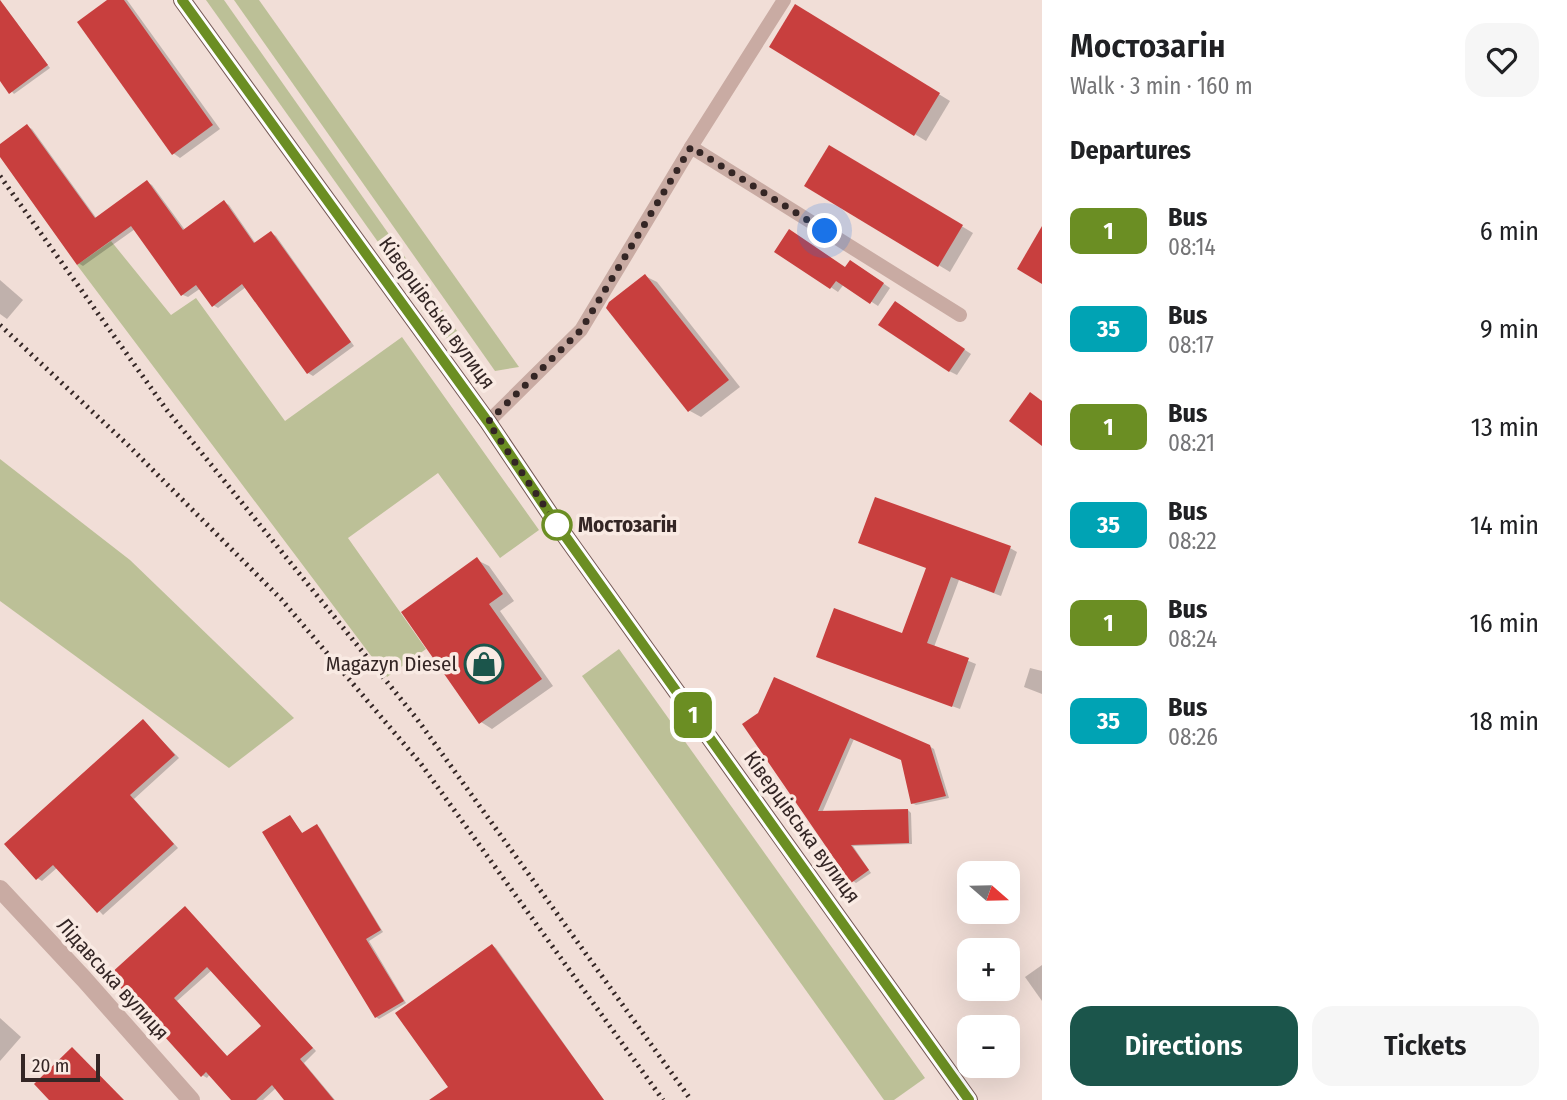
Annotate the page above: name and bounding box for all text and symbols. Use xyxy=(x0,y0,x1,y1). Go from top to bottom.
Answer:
button: heart xyxy=(1465,23,1539,97)
text: Мостозагін xyxy=(1070,26,1226,66)
text: Walk · 3 min · 160 m xyxy=(1070,72,1253,100)
text: Departures xyxy=(1070,135,1191,166)
text: Bus xyxy=(1168,202,1207,233)
your location xyxy=(807,213,842,248)
text: 6 min xyxy=(1480,216,1539,247)
text: 1 xyxy=(1103,217,1114,245)
street label: Ківерцівська вулиця xyxy=(373,232,501,394)
text: 08:14 xyxy=(1168,233,1216,261)
text: Bus xyxy=(1168,300,1207,331)
text: 9 min xyxy=(1480,314,1539,345)
text: 35 xyxy=(1097,315,1120,343)
text: 08:17 xyxy=(1168,331,1214,359)
text: Bus xyxy=(1168,398,1207,429)
text: 13 min xyxy=(1471,412,1539,443)
text: 1 xyxy=(1103,413,1114,441)
text: 08:21 xyxy=(1168,429,1215,457)
text: Bus xyxy=(1168,496,1207,527)
marker: Мостозагін xyxy=(542,510,572,540)
text: 14 min xyxy=(1470,510,1539,541)
text: 35 xyxy=(1097,511,1120,539)
place label: Мостозагін xyxy=(578,512,677,538)
text: 08:22 xyxy=(1168,527,1217,555)
text: Bus xyxy=(1168,594,1207,625)
text: 16 min xyxy=(1470,608,1539,639)
text: 1 xyxy=(1103,609,1114,637)
text: 08:24 xyxy=(1168,625,1217,653)
shop icon: Magazyn Diesel xyxy=(463,643,505,685)
place label: Magazyn Diesel xyxy=(326,651,457,677)
line badge: 1 xyxy=(670,692,716,738)
text: Bus xyxy=(1168,692,1207,723)
text: 1 xyxy=(688,701,698,729)
text: 18 min xyxy=(1470,706,1539,737)
text: 35 xyxy=(1097,707,1120,735)
text: 08:26 xyxy=(1168,723,1218,751)
street label: Ківерцівська вулиця xyxy=(738,746,866,908)
north arrow xyxy=(957,861,1020,924)
map controls xyxy=(957,861,1020,1078)
street label: Лідавська вулиця xyxy=(51,913,175,1045)
button: + xyxy=(957,938,1020,1001)
button: Directions xyxy=(1070,1006,1298,1086)
button: Tickets xyxy=(1312,1006,1539,1086)
button: − xyxy=(957,1015,1020,1078)
scale bar xyxy=(21,1051,100,1083)
text: 20 m xyxy=(32,1054,69,1077)

